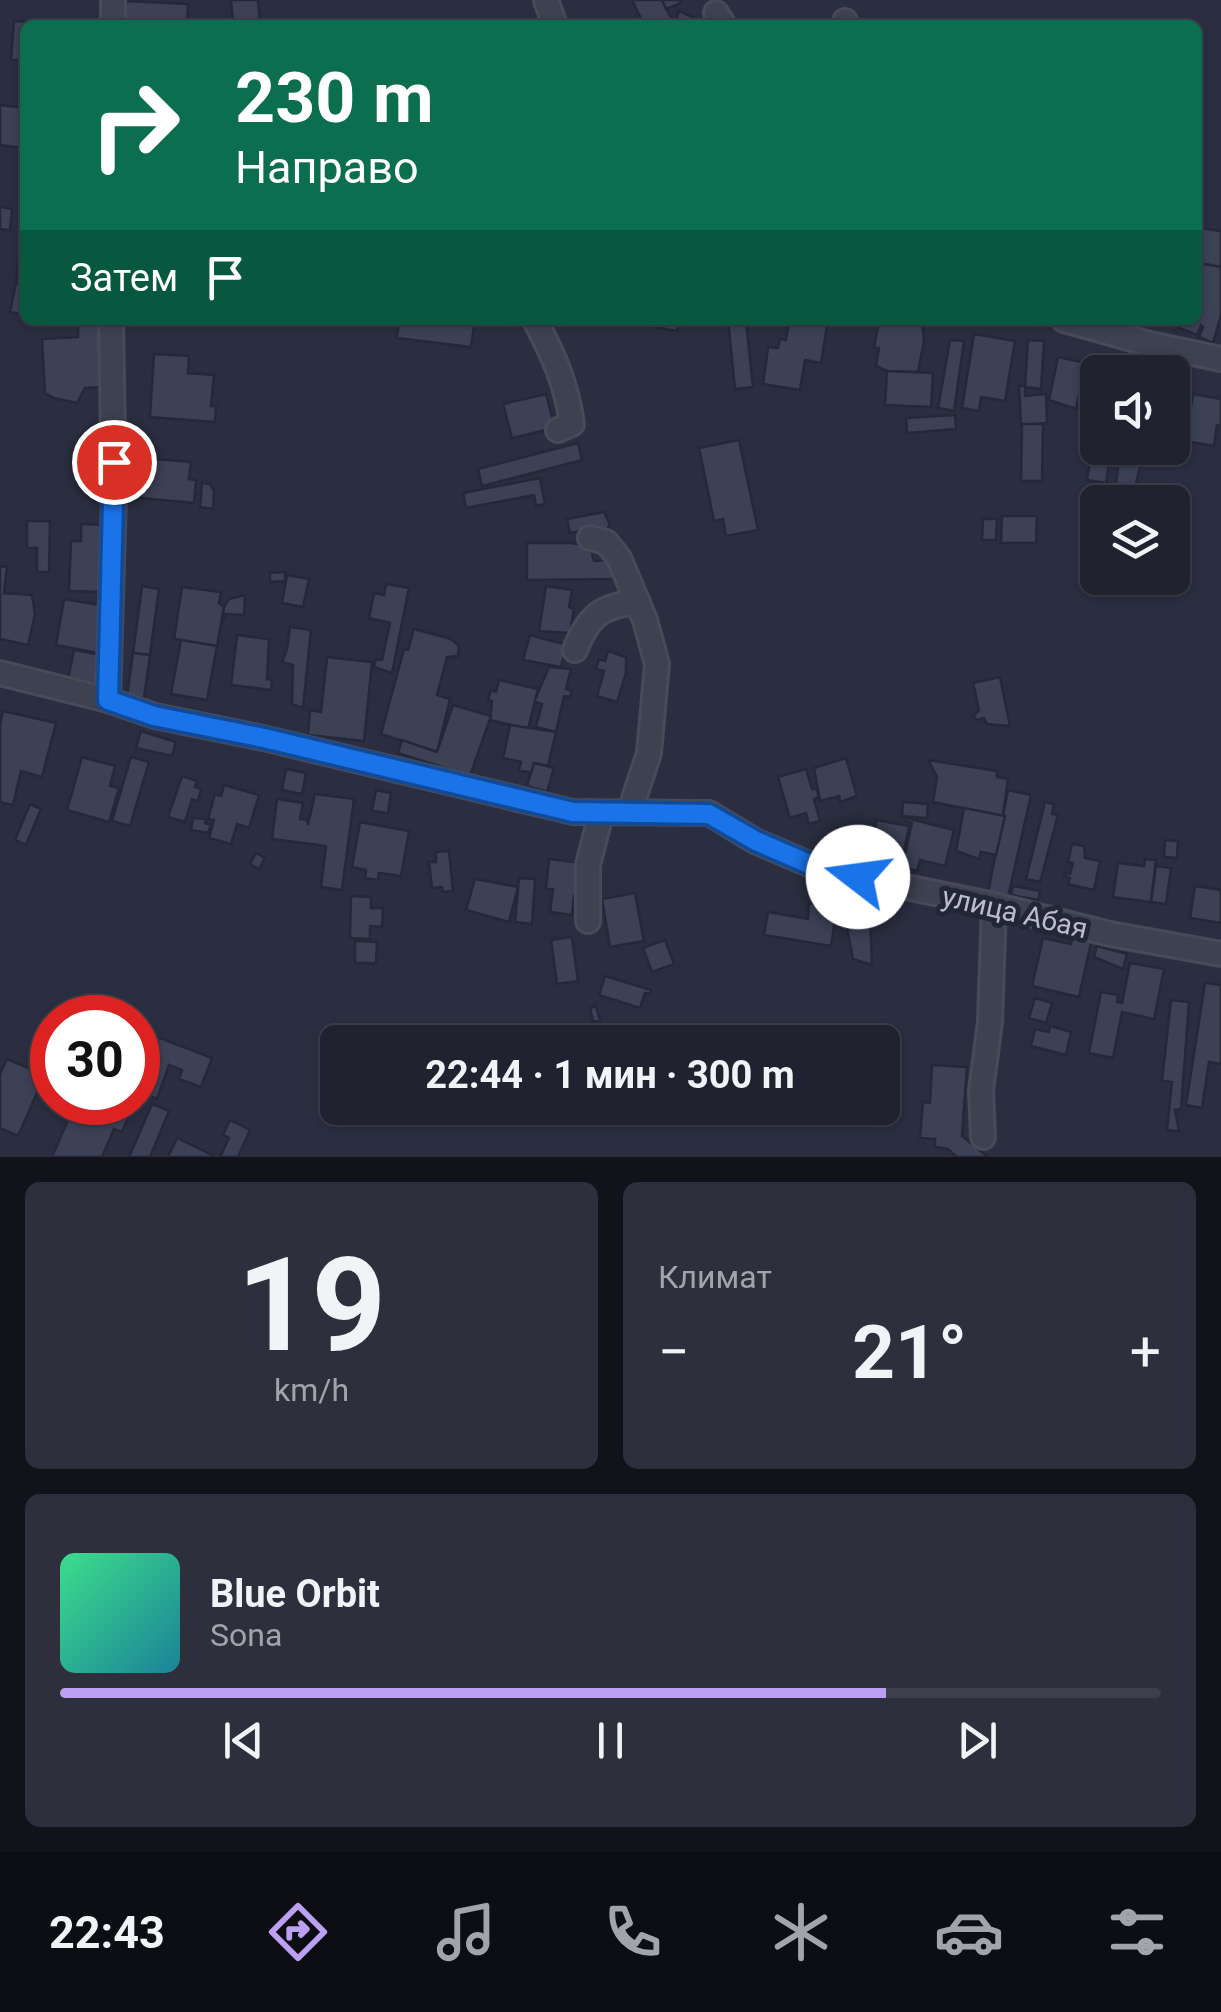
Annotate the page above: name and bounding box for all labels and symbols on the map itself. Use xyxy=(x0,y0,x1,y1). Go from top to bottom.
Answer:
pin xyxy=(72,420,157,505)
position arrow xyxy=(806,825,910,929)
street label: улица Абая xyxy=(939,880,1091,945)
speed limit sign: 30 xyxy=(30,995,160,1125)

